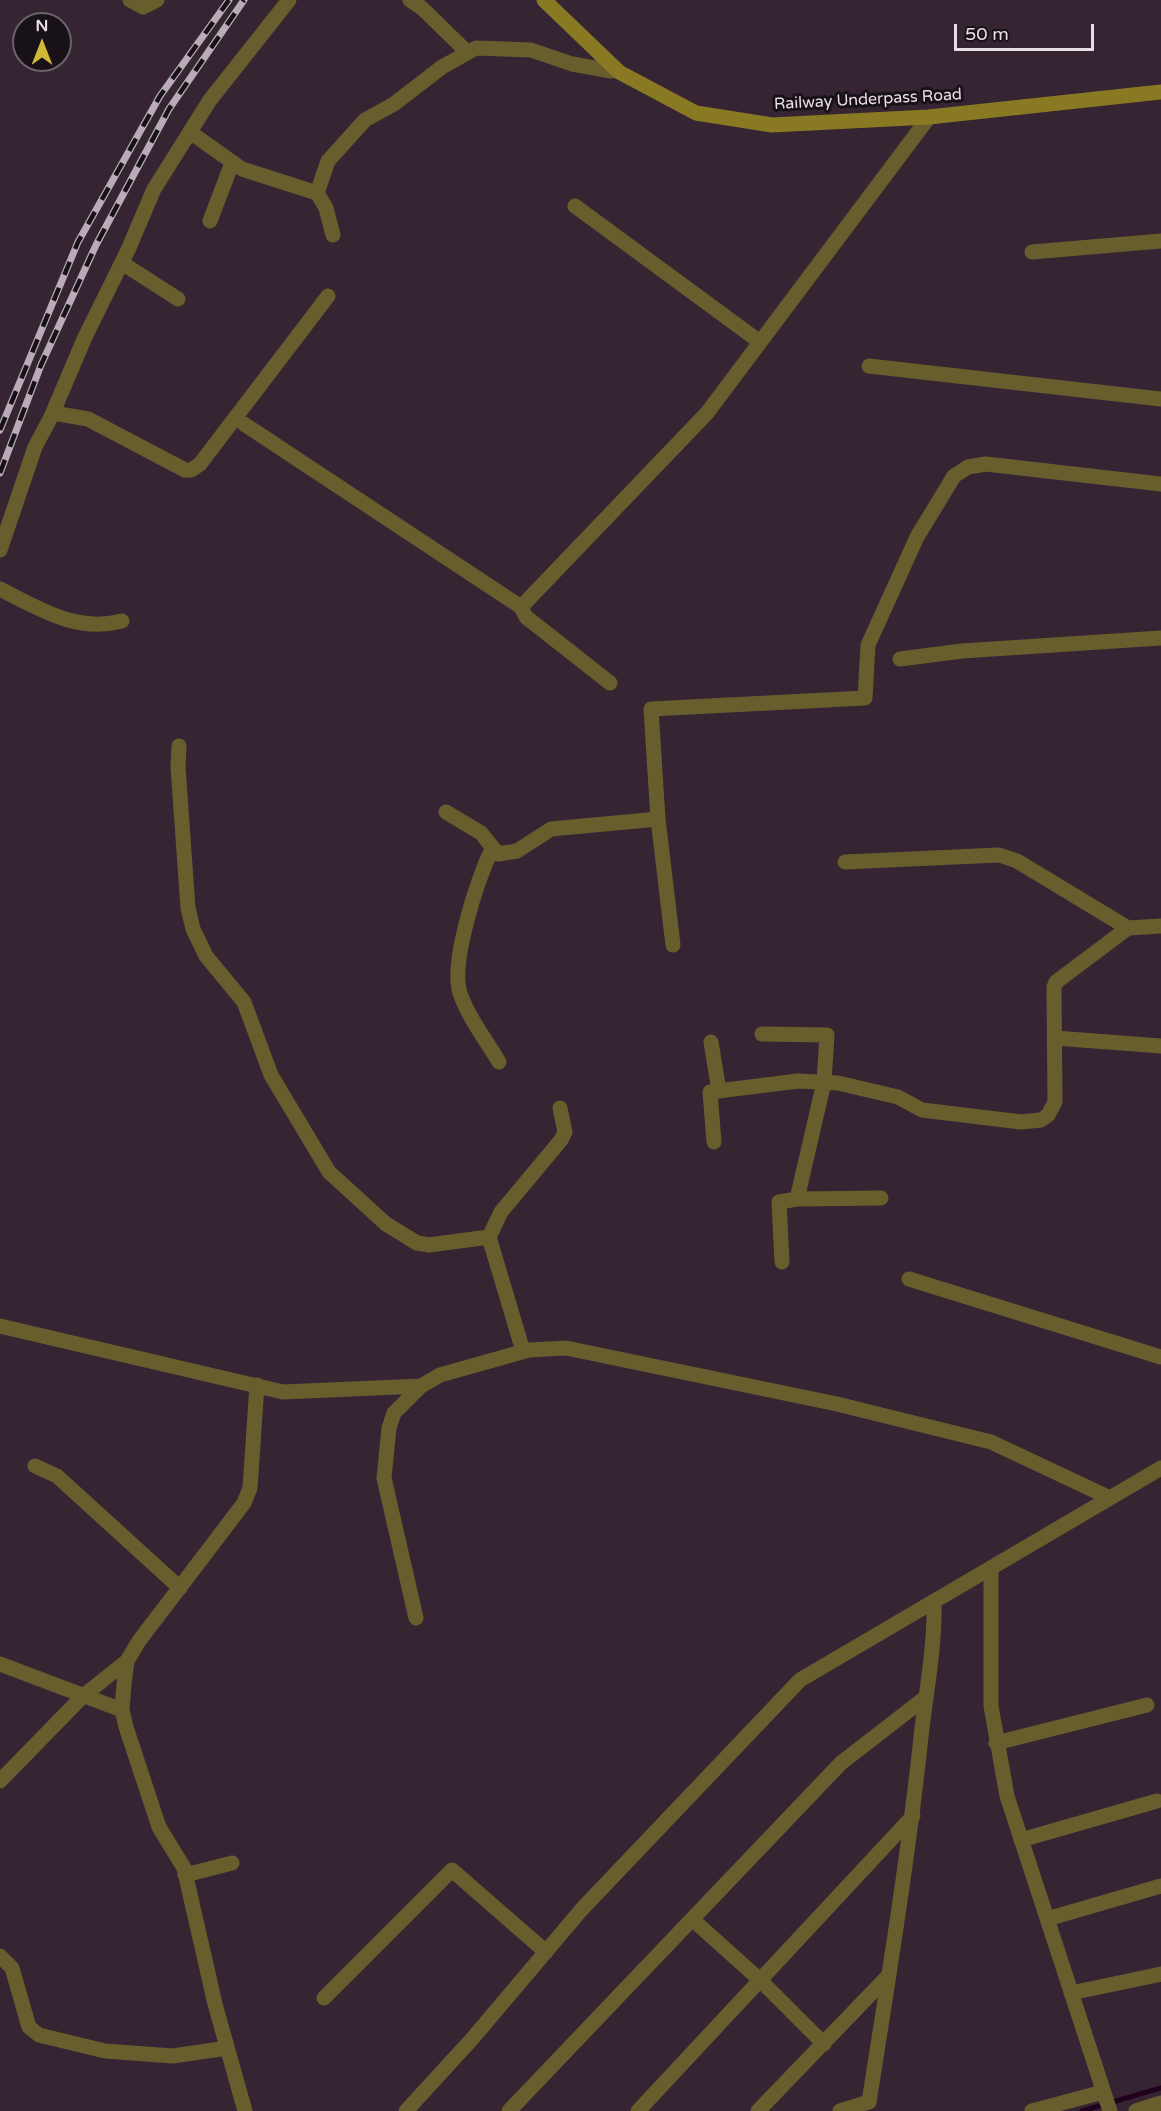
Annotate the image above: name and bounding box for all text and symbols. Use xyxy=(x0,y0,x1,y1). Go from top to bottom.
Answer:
north arrow xyxy=(12,12,72,72)
scale bar xyxy=(957,12,1096,50)
text: N xyxy=(36,16,48,36)
text: 50 m xyxy=(965,23,1009,45)
street label: Railway Underpass Road xyxy=(774,85,962,115)

